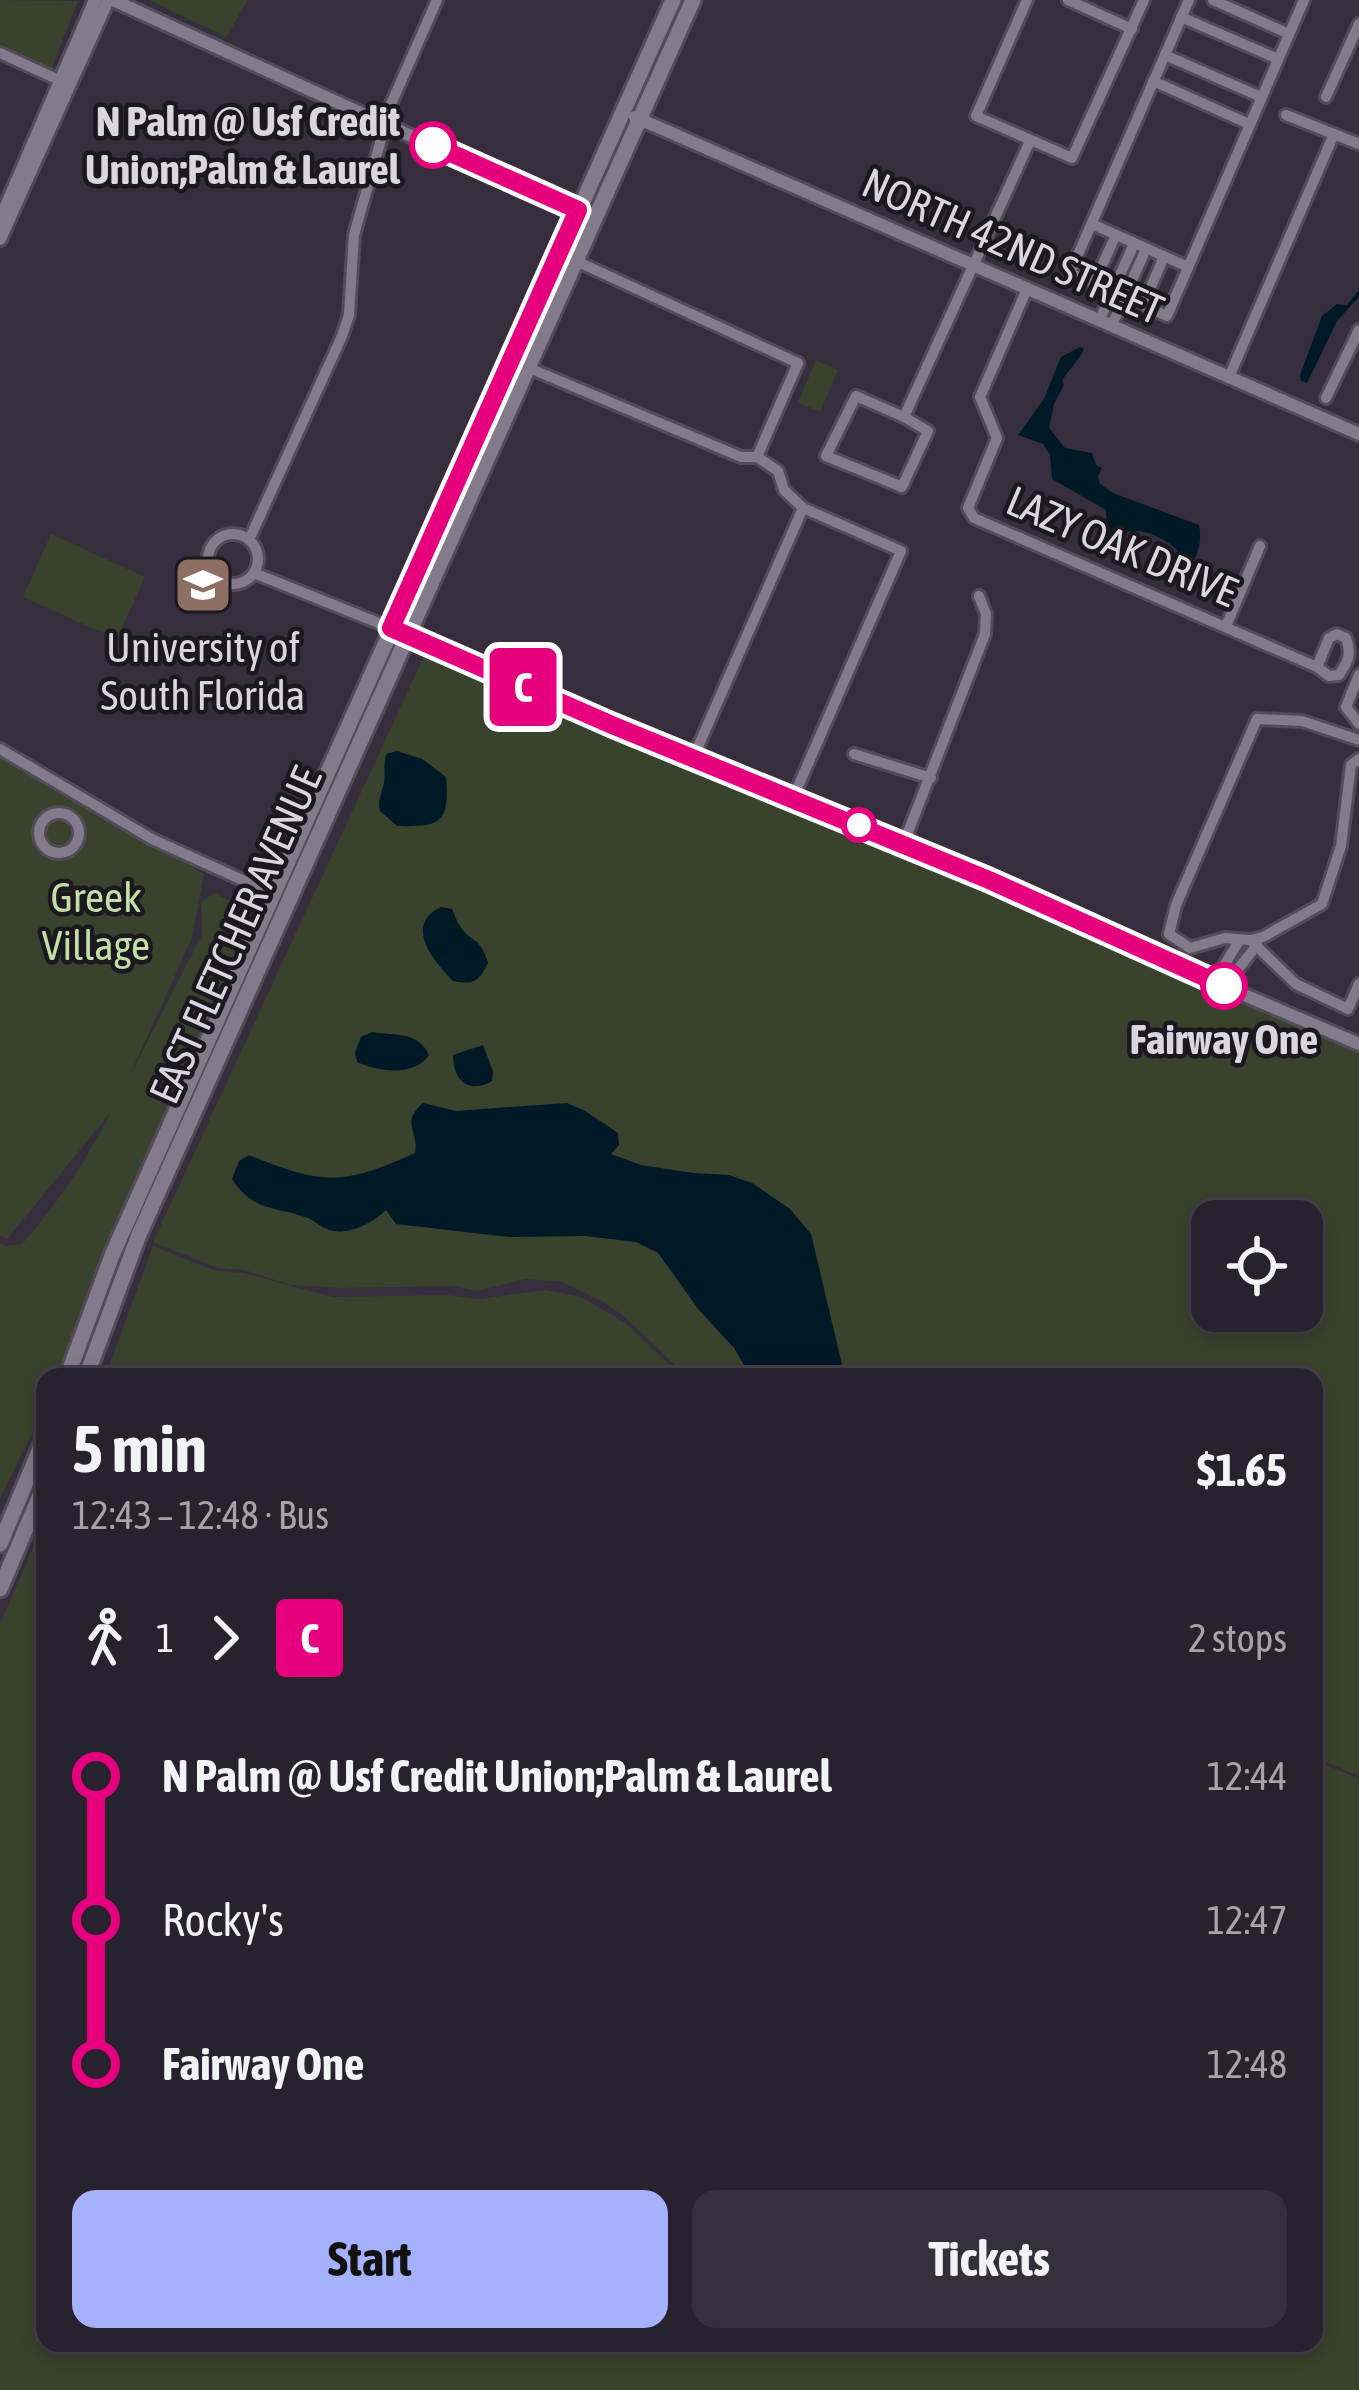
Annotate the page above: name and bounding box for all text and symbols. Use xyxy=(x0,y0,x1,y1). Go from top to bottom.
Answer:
place label: N Palm @ Usf Credit Union;Palm & Laurel xyxy=(85,97,401,193)
marker: N Palm @ Usf Credit Union;Palm & Laurel xyxy=(411,123,455,167)
street label: NORTH 42ND STREET xyxy=(855,158,1171,334)
street label: LAZY OAK DRIVE xyxy=(1000,476,1244,616)
school or university icon: University of South Florida xyxy=(172,554,234,616)
place label: University of South Florida xyxy=(101,623,305,719)
line badge: C xyxy=(484,648,562,726)
text: C xyxy=(514,663,532,711)
street label: EAST FLETCHER AVENUE xyxy=(139,760,331,1110)
unlabelled marker xyxy=(843,809,875,841)
park label: Greek Village xyxy=(42,873,150,969)
marker: Fairway One xyxy=(1202,964,1246,1008)
place label: Fairway One xyxy=(1130,1015,1318,1063)
map controls xyxy=(1191,1200,1323,1332)
button: locate xyxy=(1191,1200,1323,1332)
text: 5 min xyxy=(72,1410,207,1486)
text: $1.65 xyxy=(1197,1444,1287,1496)
text: 12:43 – 12:48 · Bus xyxy=(72,1493,329,1537)
icon: walk xyxy=(72,1605,138,1671)
icon: forward xyxy=(192,1605,258,1671)
text: C xyxy=(300,1614,319,1662)
text: 1 xyxy=(156,1616,174,1660)
text: 2 stops xyxy=(1188,1616,1287,1660)
text: N Palm @ Usf Credit Union;Palm & Laurel xyxy=(162,1750,832,1802)
text: 12:44 xyxy=(1207,1754,1287,1798)
text: Rocky's xyxy=(162,1894,284,1946)
text: 12:47 xyxy=(1207,1898,1287,1942)
text: Fairway One xyxy=(162,2038,364,2090)
text: 12:48 xyxy=(1207,2042,1287,2086)
button: Start xyxy=(72,2190,668,2328)
button: Tickets xyxy=(692,2190,1287,2328)

